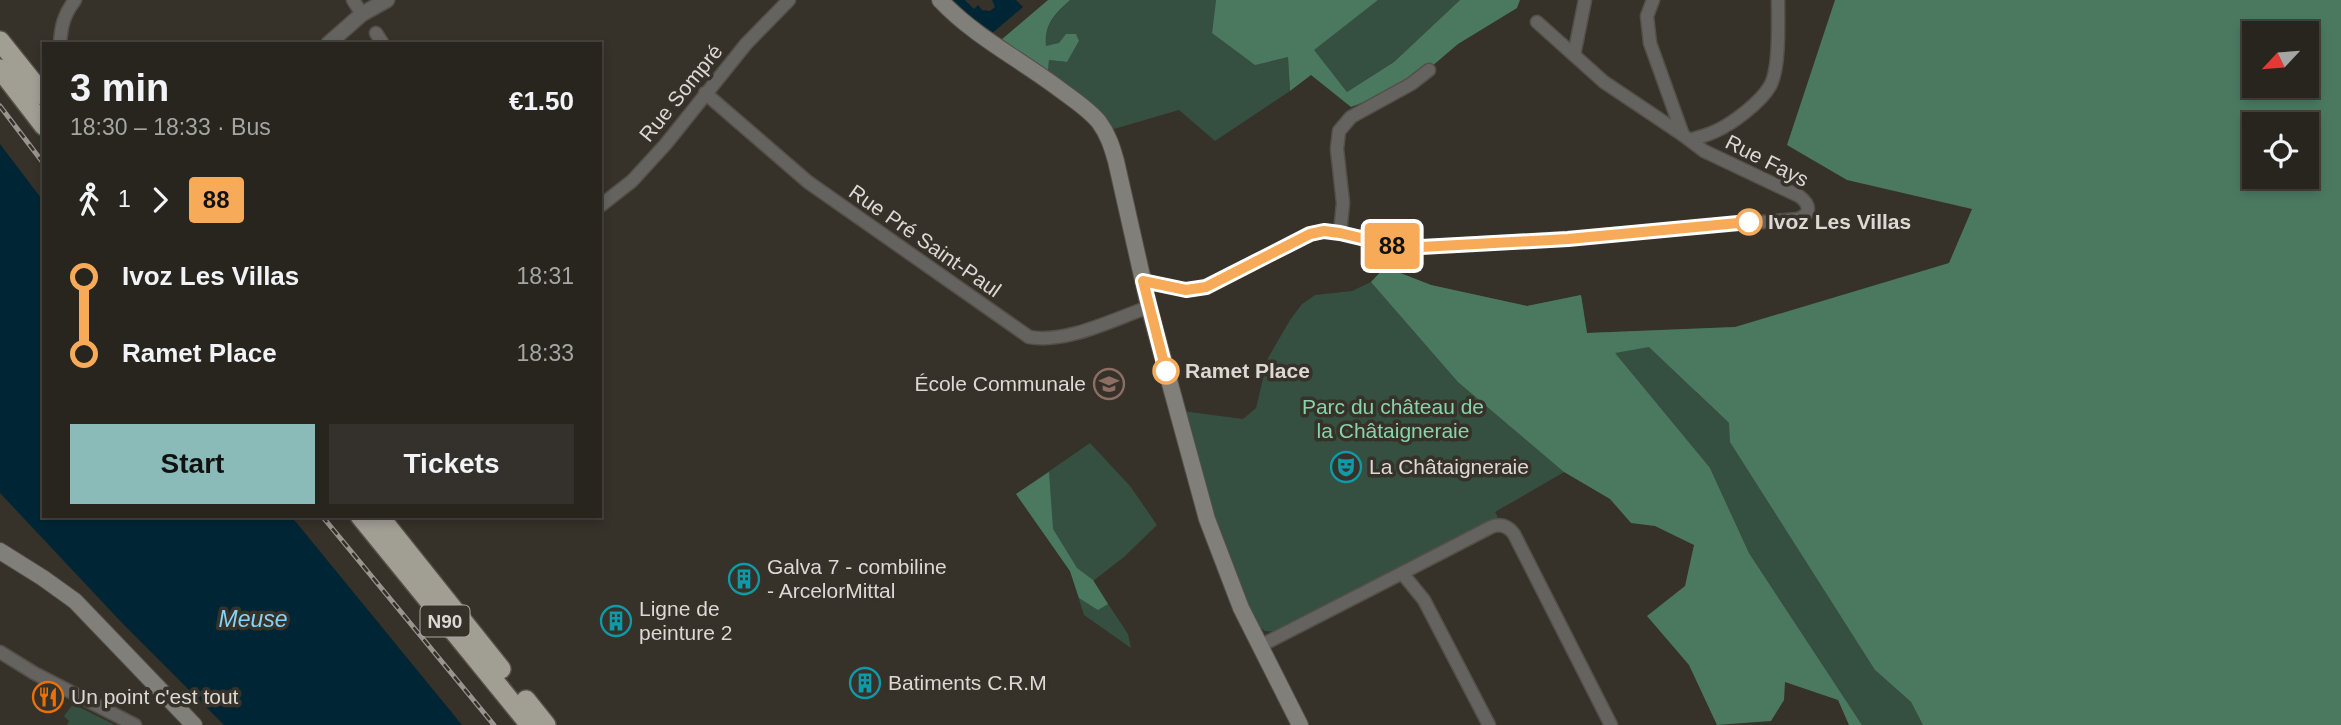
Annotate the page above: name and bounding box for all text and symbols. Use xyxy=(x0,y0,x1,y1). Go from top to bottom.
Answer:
north arrow xyxy=(2242,21,2319,98)
map controls xyxy=(2242,21,2319,189)
street label: Rue Sompré xyxy=(635,40,727,146)
text: 3 min xyxy=(70,67,169,109)
text: €1.50 xyxy=(509,86,574,116)
button: locate xyxy=(2242,112,2319,189)
text: 18:30 – 18:33 · Bus xyxy=(70,114,271,140)
street label: Rue Fays xyxy=(1722,130,1812,191)
street label: Rue Pré Saint-Paul xyxy=(845,180,1006,302)
icon: walk xyxy=(70,181,108,219)
icon: forward xyxy=(141,181,179,219)
text: 1 xyxy=(118,186,131,212)
text: 88 xyxy=(203,186,230,213)
marker: Ivoz Les Villas xyxy=(1736,209,1762,235)
place label: Ivoz Les Villas xyxy=(1768,210,1911,233)
line badge: 88 xyxy=(1360,223,1424,269)
text: 88 xyxy=(1379,232,1405,259)
text: Ivoz Les Villas xyxy=(122,261,299,291)
text: 18:31 xyxy=(516,263,574,289)
text: Ramet Place xyxy=(122,338,277,368)
text: 18:33 xyxy=(516,340,574,366)
marker: Ramet Place xyxy=(1153,358,1179,384)
place label: Ramet Place xyxy=(1185,359,1310,382)
school or university icon: École Communale xyxy=(1092,367,1126,401)
place label: École Communale xyxy=(914,372,1086,395)
park label: Parc du château de la Châtaigneraie xyxy=(1302,395,1484,442)
button: Start xyxy=(70,424,315,504)
button: Tickets xyxy=(329,424,574,504)
theatre icon: La Châtaigneraie xyxy=(1329,450,1363,484)
place label: La Châtaigneraie xyxy=(1369,455,1529,478)
place label: Galva 7 - combiline - ArcelorMittal xyxy=(767,555,947,602)
building icon: Galva 7 - combiline - ArcelorMittal xyxy=(727,562,761,596)
place label: Ligne de peinture 2 xyxy=(639,597,732,644)
building icon: Ligne de peinture 2 xyxy=(599,604,633,638)
water label: Meuse xyxy=(218,606,288,632)
road number: N90 xyxy=(420,606,470,636)
building icon: Batiments C.R.M xyxy=(848,666,882,700)
place label: Batiments C.R.M xyxy=(888,671,1047,694)
restaurant icon: Un point c'est tout xyxy=(31,680,65,714)
place label: Un point c'est tout xyxy=(71,685,239,708)

